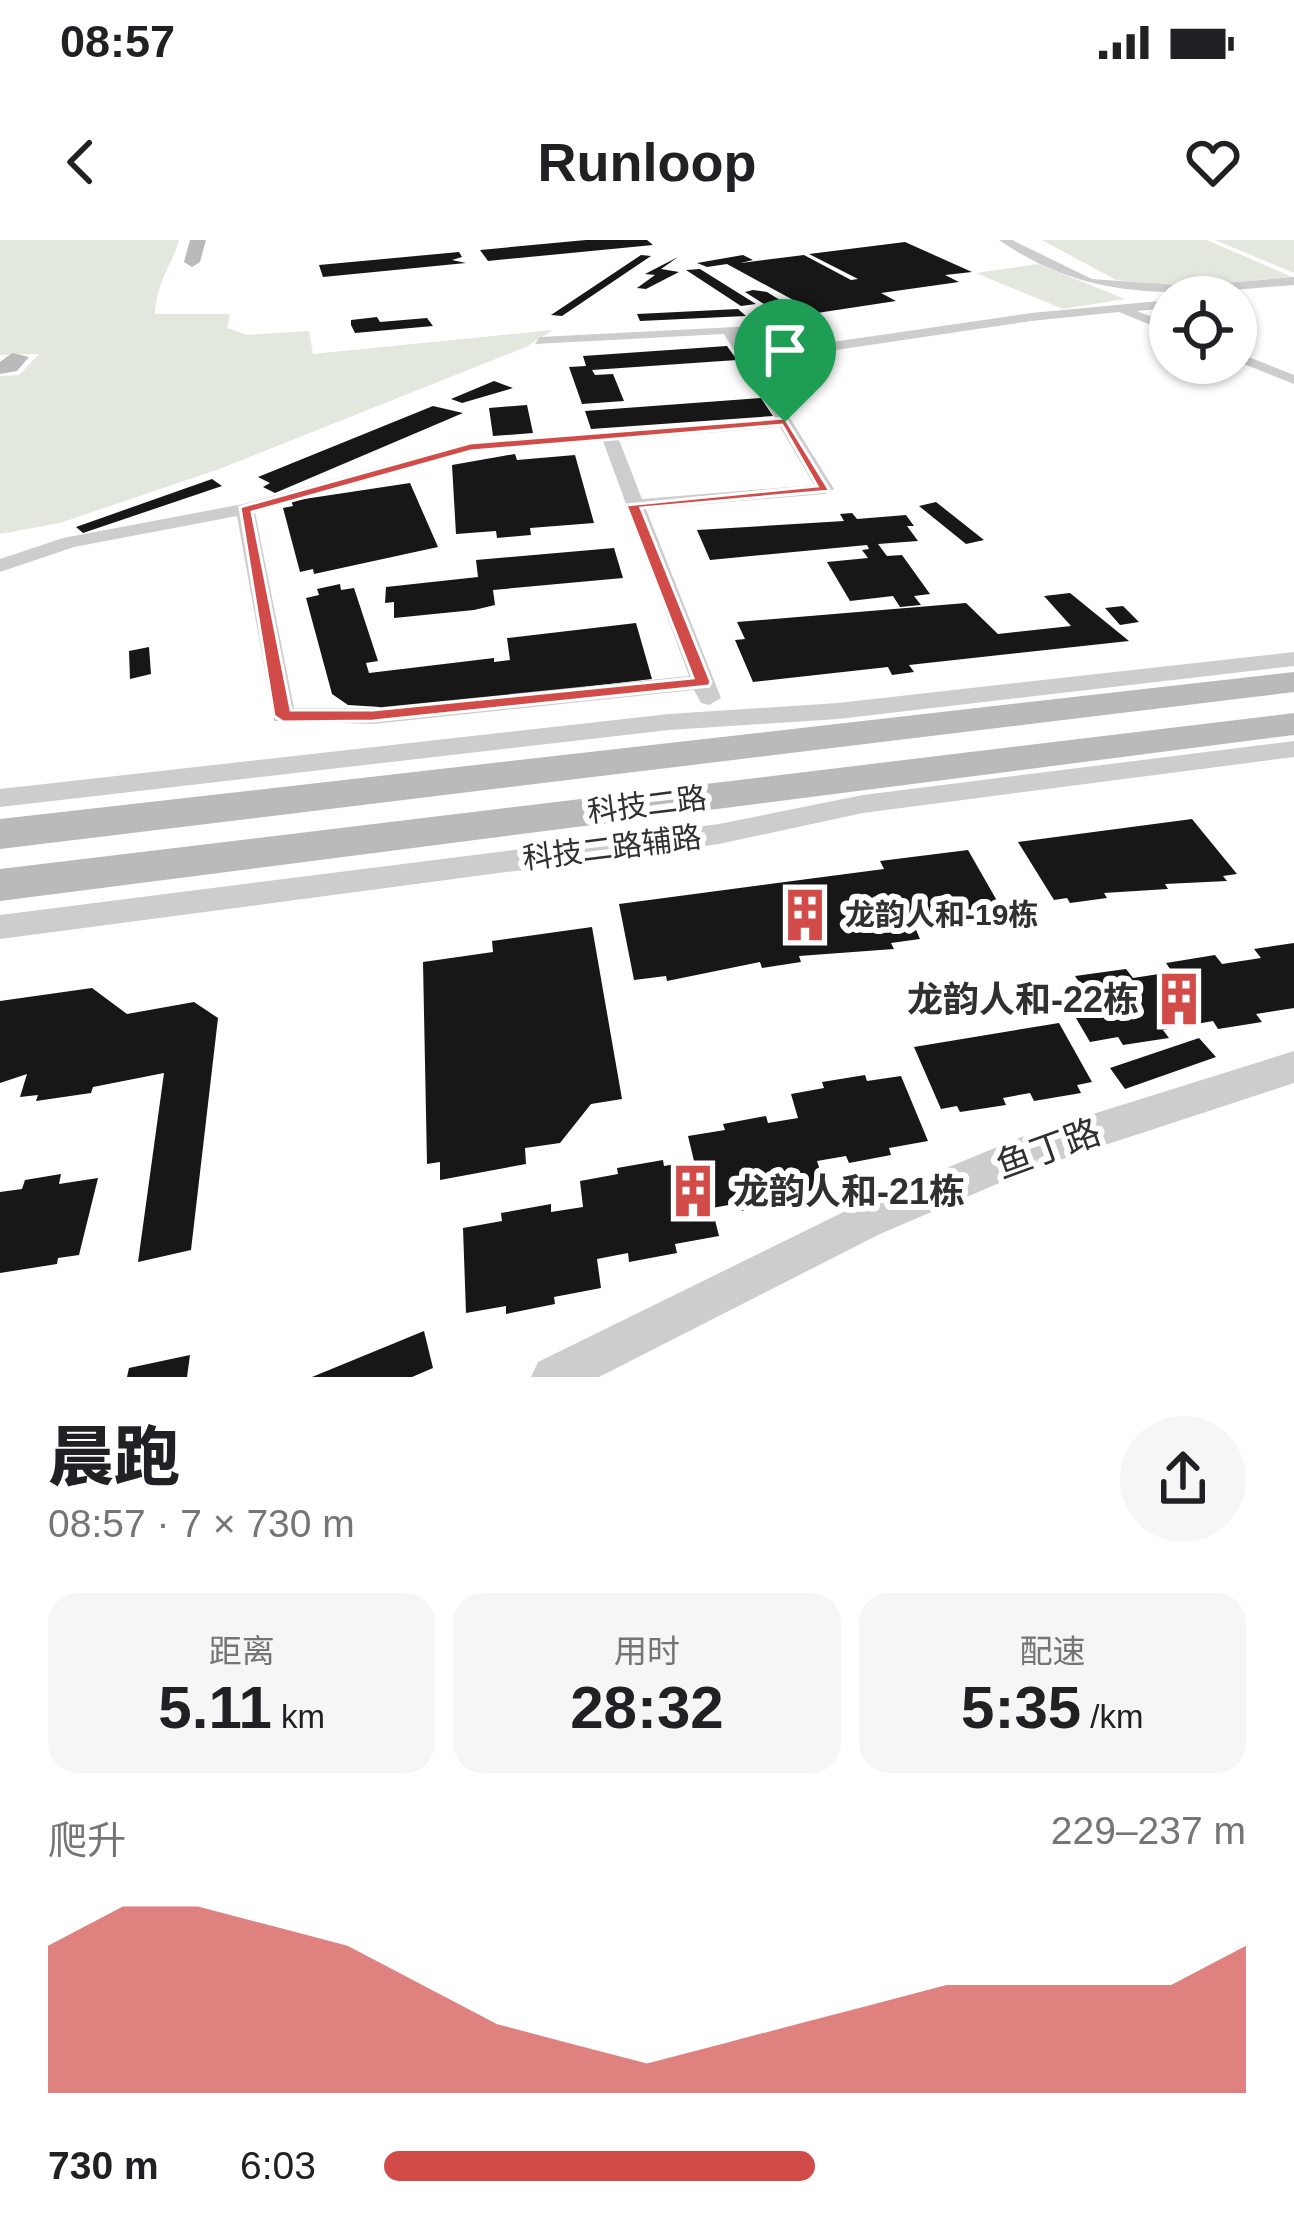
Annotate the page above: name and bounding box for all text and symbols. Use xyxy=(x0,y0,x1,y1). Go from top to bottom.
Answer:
text: 08:57 xyxy=(60,16,175,67)
icon: back xyxy=(48,129,114,195)
icon: heart xyxy=(1180,129,1246,195)
text: Runloop xyxy=(538,132,756,192)
map controls xyxy=(1149,276,1257,384)
button: locate xyxy=(1149,276,1257,384)
pin xyxy=(734,299,836,422)
icon: arrive xyxy=(752,317,818,383)
street label: 科技二路 xyxy=(585,781,709,828)
street label: 科技二路辅路 xyxy=(521,820,703,875)
building icon: 龙韵人和-19栋 xyxy=(776,886,834,944)
place label: 龙韵人和-19栋 xyxy=(845,898,1038,931)
building icon: 龙韵人和-22栋 xyxy=(1150,970,1208,1028)
place label: 龙韵人和-22栋 xyxy=(907,979,1139,1020)
street label: 鱼丁路 xyxy=(990,1111,1106,1186)
building icon: 龙韵人和-21栋 xyxy=(664,1162,722,1220)
place label: 龙韵人和-21栋 xyxy=(733,1171,965,1212)
button: share xyxy=(1120,1416,1246,1542)
text: 晨跑 xyxy=(48,1420,180,1494)
text: 08:57 · 7 × 730 m xyxy=(48,1502,355,1545)
text: 距离 xyxy=(209,1633,275,1670)
text: 用时 xyxy=(614,1633,680,1670)
text: 配速 xyxy=(1019,1633,1085,1670)
text: 5.11 xyxy=(158,1674,272,1741)
text: 28:32 xyxy=(570,1674,724,1741)
text: 5:35 xyxy=(961,1674,1081,1741)
text: km xyxy=(272,1698,325,1735)
text: /km xyxy=(1081,1698,1144,1735)
text: 229–237 m xyxy=(1051,1809,1246,1852)
text: 爬升 xyxy=(48,1819,126,1862)
text: 730 m xyxy=(48,2144,159,2187)
text: 6:03 xyxy=(240,2144,316,2187)

